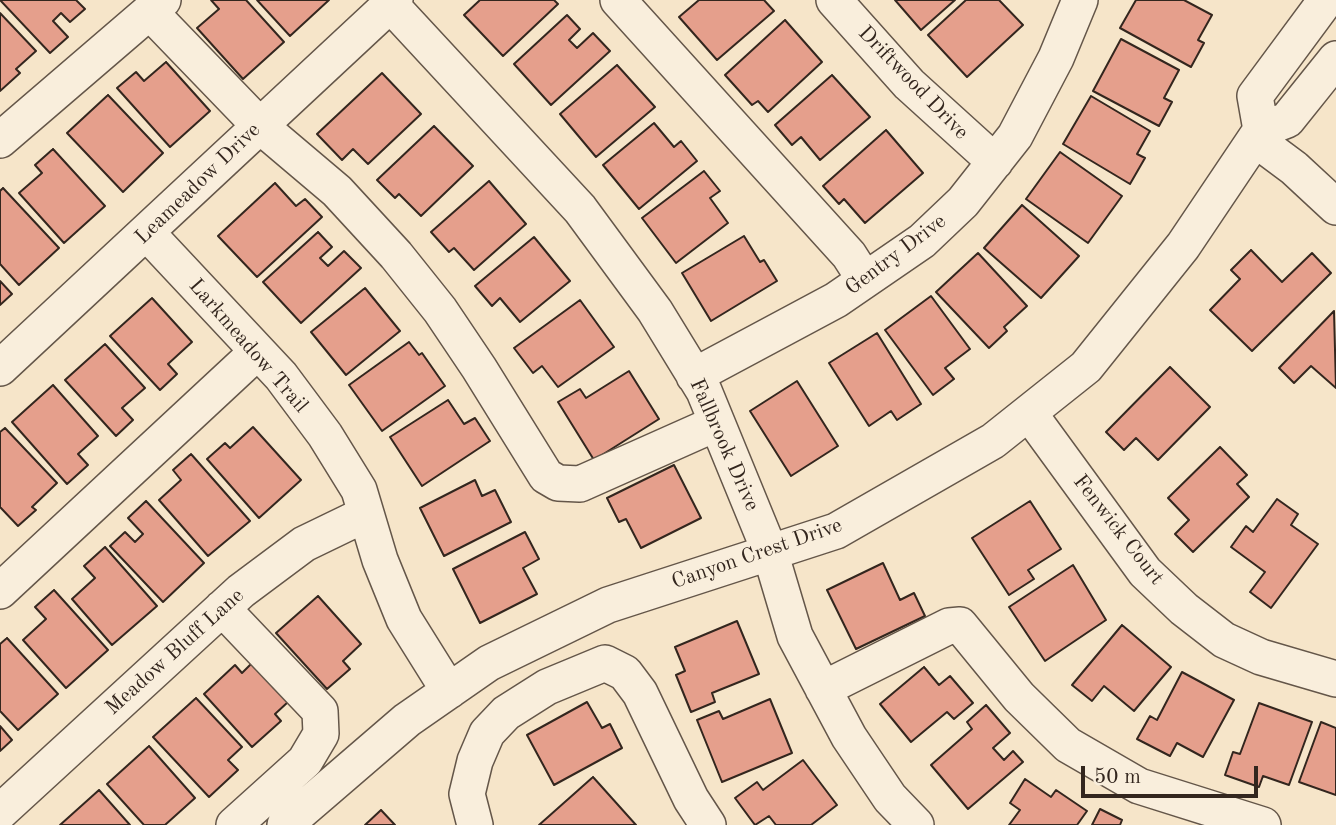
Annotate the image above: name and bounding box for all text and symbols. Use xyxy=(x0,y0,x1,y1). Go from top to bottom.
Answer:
street label: Driftwood Drive xyxy=(852,21,974,145)
street label: Leameadow Drive xyxy=(130,118,266,250)
street label: Gentry Drive xyxy=(841,209,951,301)
street label: Larkmeadow Trail xyxy=(183,274,313,418)
street label: Fallbrook Drive xyxy=(684,375,764,515)
street label: Fenwick Court xyxy=(1067,470,1169,590)
street label: Canyon Crest Drive xyxy=(668,513,846,595)
street label: Meadow Bluff Lane xyxy=(101,583,249,721)
scale bar xyxy=(1084,752,1261,796)
text: 50 m xyxy=(1094,767,1141,788)

